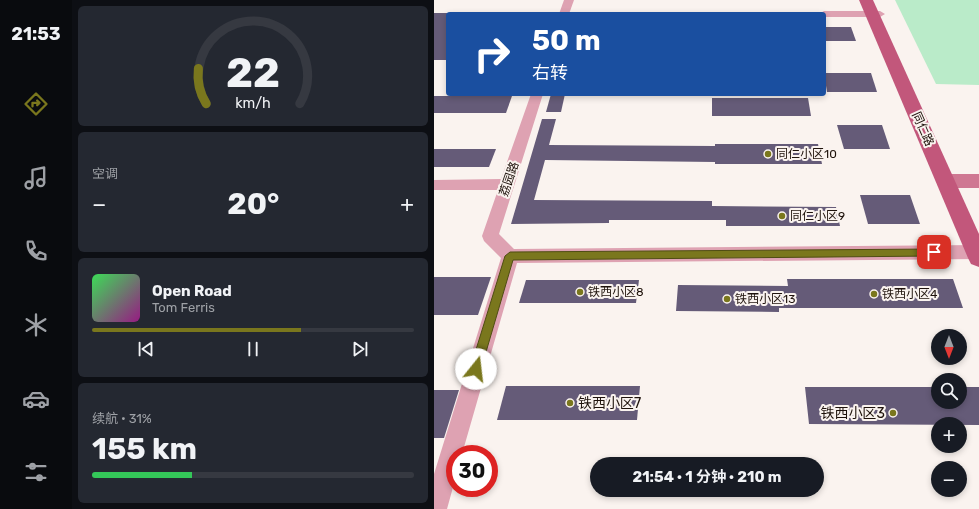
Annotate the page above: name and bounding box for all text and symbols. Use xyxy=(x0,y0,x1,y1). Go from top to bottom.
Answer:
text: 21:53 xyxy=(11,23,61,45)
text: 50 m xyxy=(532,24,601,57)
icon: right xyxy=(466,28,518,80)
text: 22 xyxy=(226,48,280,97)
text: 右转 xyxy=(532,62,568,84)
icon: directions xyxy=(22,90,50,118)
text: km/h xyxy=(235,94,271,111)
street label: 同仁路 xyxy=(909,110,937,148)
place label: 同仁小区10 xyxy=(776,147,837,161)
marker: 同仁小区10 xyxy=(763,149,773,159)
street label: 荔园路 xyxy=(497,160,521,198)
icon: music xyxy=(22,164,50,192)
text: 空调 xyxy=(92,166,118,181)
text: 20° xyxy=(227,186,279,222)
text: − xyxy=(92,191,106,218)
text: + xyxy=(400,191,414,218)
place label: 同仁小区9 xyxy=(790,209,845,223)
marker: 同仁小区9 xyxy=(777,211,787,221)
pin xyxy=(917,235,951,269)
icon: phone xyxy=(22,237,50,265)
icon: arrive xyxy=(923,241,945,263)
text: Open Road xyxy=(152,282,232,300)
place label: 铁西小区8 xyxy=(588,285,644,299)
marker: 铁西小区8 xyxy=(575,287,585,297)
place label: 铁西小区4 xyxy=(882,287,938,301)
marker: 铁西小区4 xyxy=(869,289,879,299)
place label: 铁西小区13 xyxy=(735,292,795,306)
marker: 铁西小区13 xyxy=(722,294,732,304)
text: Tom Ferris xyxy=(152,300,215,315)
icon: climate xyxy=(22,311,50,339)
north arrow xyxy=(931,329,967,365)
map controls xyxy=(931,329,967,497)
icon: previous xyxy=(135,338,157,360)
icon: pause xyxy=(242,338,264,360)
icon: next xyxy=(349,338,371,360)
position arrow xyxy=(455,348,497,390)
button: search xyxy=(931,373,967,409)
icon: car xyxy=(22,385,50,413)
place label: 铁西小区7 xyxy=(578,395,641,412)
marker: 铁西小区7 xyxy=(565,398,575,408)
place label: 铁西小区3 xyxy=(821,405,885,422)
marker: 铁西小区3 xyxy=(888,408,898,418)
text: 续航 · 31% xyxy=(92,411,152,426)
button: + xyxy=(931,417,967,453)
text: 155 km xyxy=(92,431,197,467)
speed limit sign: 30 xyxy=(446,445,498,497)
icon: filters xyxy=(22,458,50,486)
button: − xyxy=(931,461,967,497)
text: 21:54 · 1 分钟 · 210 m xyxy=(632,468,782,486)

